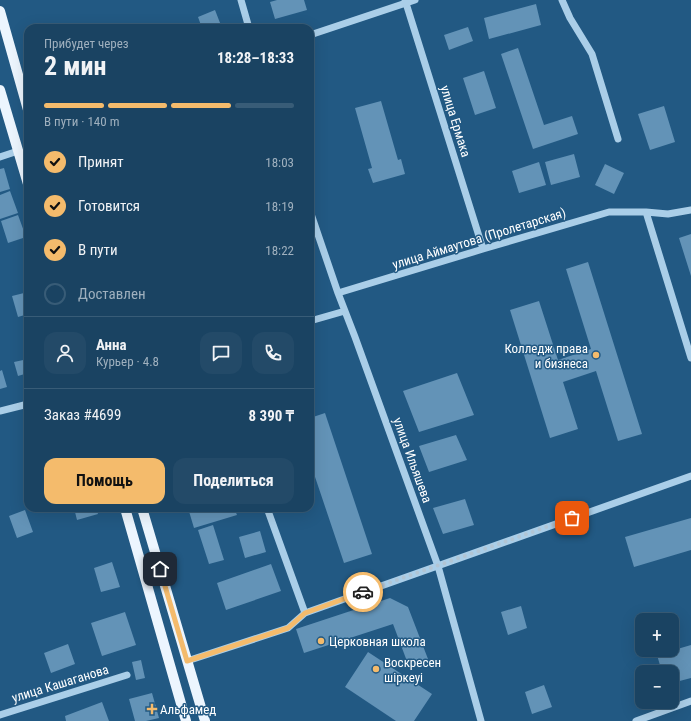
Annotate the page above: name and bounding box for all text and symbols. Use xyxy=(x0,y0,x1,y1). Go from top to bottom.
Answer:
text: Прибудет через xyxy=(44,36,129,51)
text: 18:28–18:33 xyxy=(217,49,294,67)
text: 2 мин xyxy=(44,51,106,81)
street label: улица Ермака xyxy=(437,83,474,159)
text: В пути · 140 m xyxy=(44,114,119,129)
icon: check xyxy=(44,151,66,173)
text: Принят xyxy=(78,153,124,171)
text: 18:03 xyxy=(265,155,294,170)
icon: check xyxy=(44,195,66,217)
text: Готовится xyxy=(78,197,140,215)
text: 18:19 xyxy=(265,199,294,214)
street label: улица Аймаутова (Пролетарская) xyxy=(391,205,568,272)
icon: check xyxy=(44,239,66,261)
text: В пути xyxy=(78,241,118,259)
text: 18:22 xyxy=(265,243,294,258)
text: Доставлен xyxy=(78,285,146,303)
button: person xyxy=(44,332,86,374)
button: chat xyxy=(200,332,242,374)
button: phone xyxy=(252,332,294,374)
text: Анна xyxy=(96,336,127,354)
place label: Колледж права и бизнеса xyxy=(505,341,588,371)
marker: Колледж права и бизнеса xyxy=(591,350,601,360)
text: Курьер · 4.8 xyxy=(96,354,159,369)
text: Заказ #4699 xyxy=(44,406,121,424)
text: 8 390 ₸ xyxy=(249,407,294,425)
street label: улица Ильяшева xyxy=(390,415,435,505)
button: Помощь xyxy=(44,458,165,504)
button: Поделиться xyxy=(173,458,294,504)
pin xyxy=(555,501,589,535)
icon: bag xyxy=(561,507,583,529)
pin xyxy=(143,552,177,586)
icon: home xyxy=(149,558,171,580)
courier xyxy=(343,572,383,612)
icon: car xyxy=(352,581,374,603)
map controls xyxy=(635,613,679,709)
button: + xyxy=(635,613,679,657)
place label: Церковная школа xyxy=(329,634,426,649)
marker: Церковная школа xyxy=(316,636,326,646)
place label: Воскресен шіркеуі xyxy=(384,655,441,685)
street label: улица Кашаганова xyxy=(10,662,110,705)
marker: Воскресен шіркеуі xyxy=(371,664,381,674)
button: − xyxy=(635,665,679,709)
place label: Альфамед xyxy=(160,702,216,717)
marker: Альфамед xyxy=(147,704,157,714)

